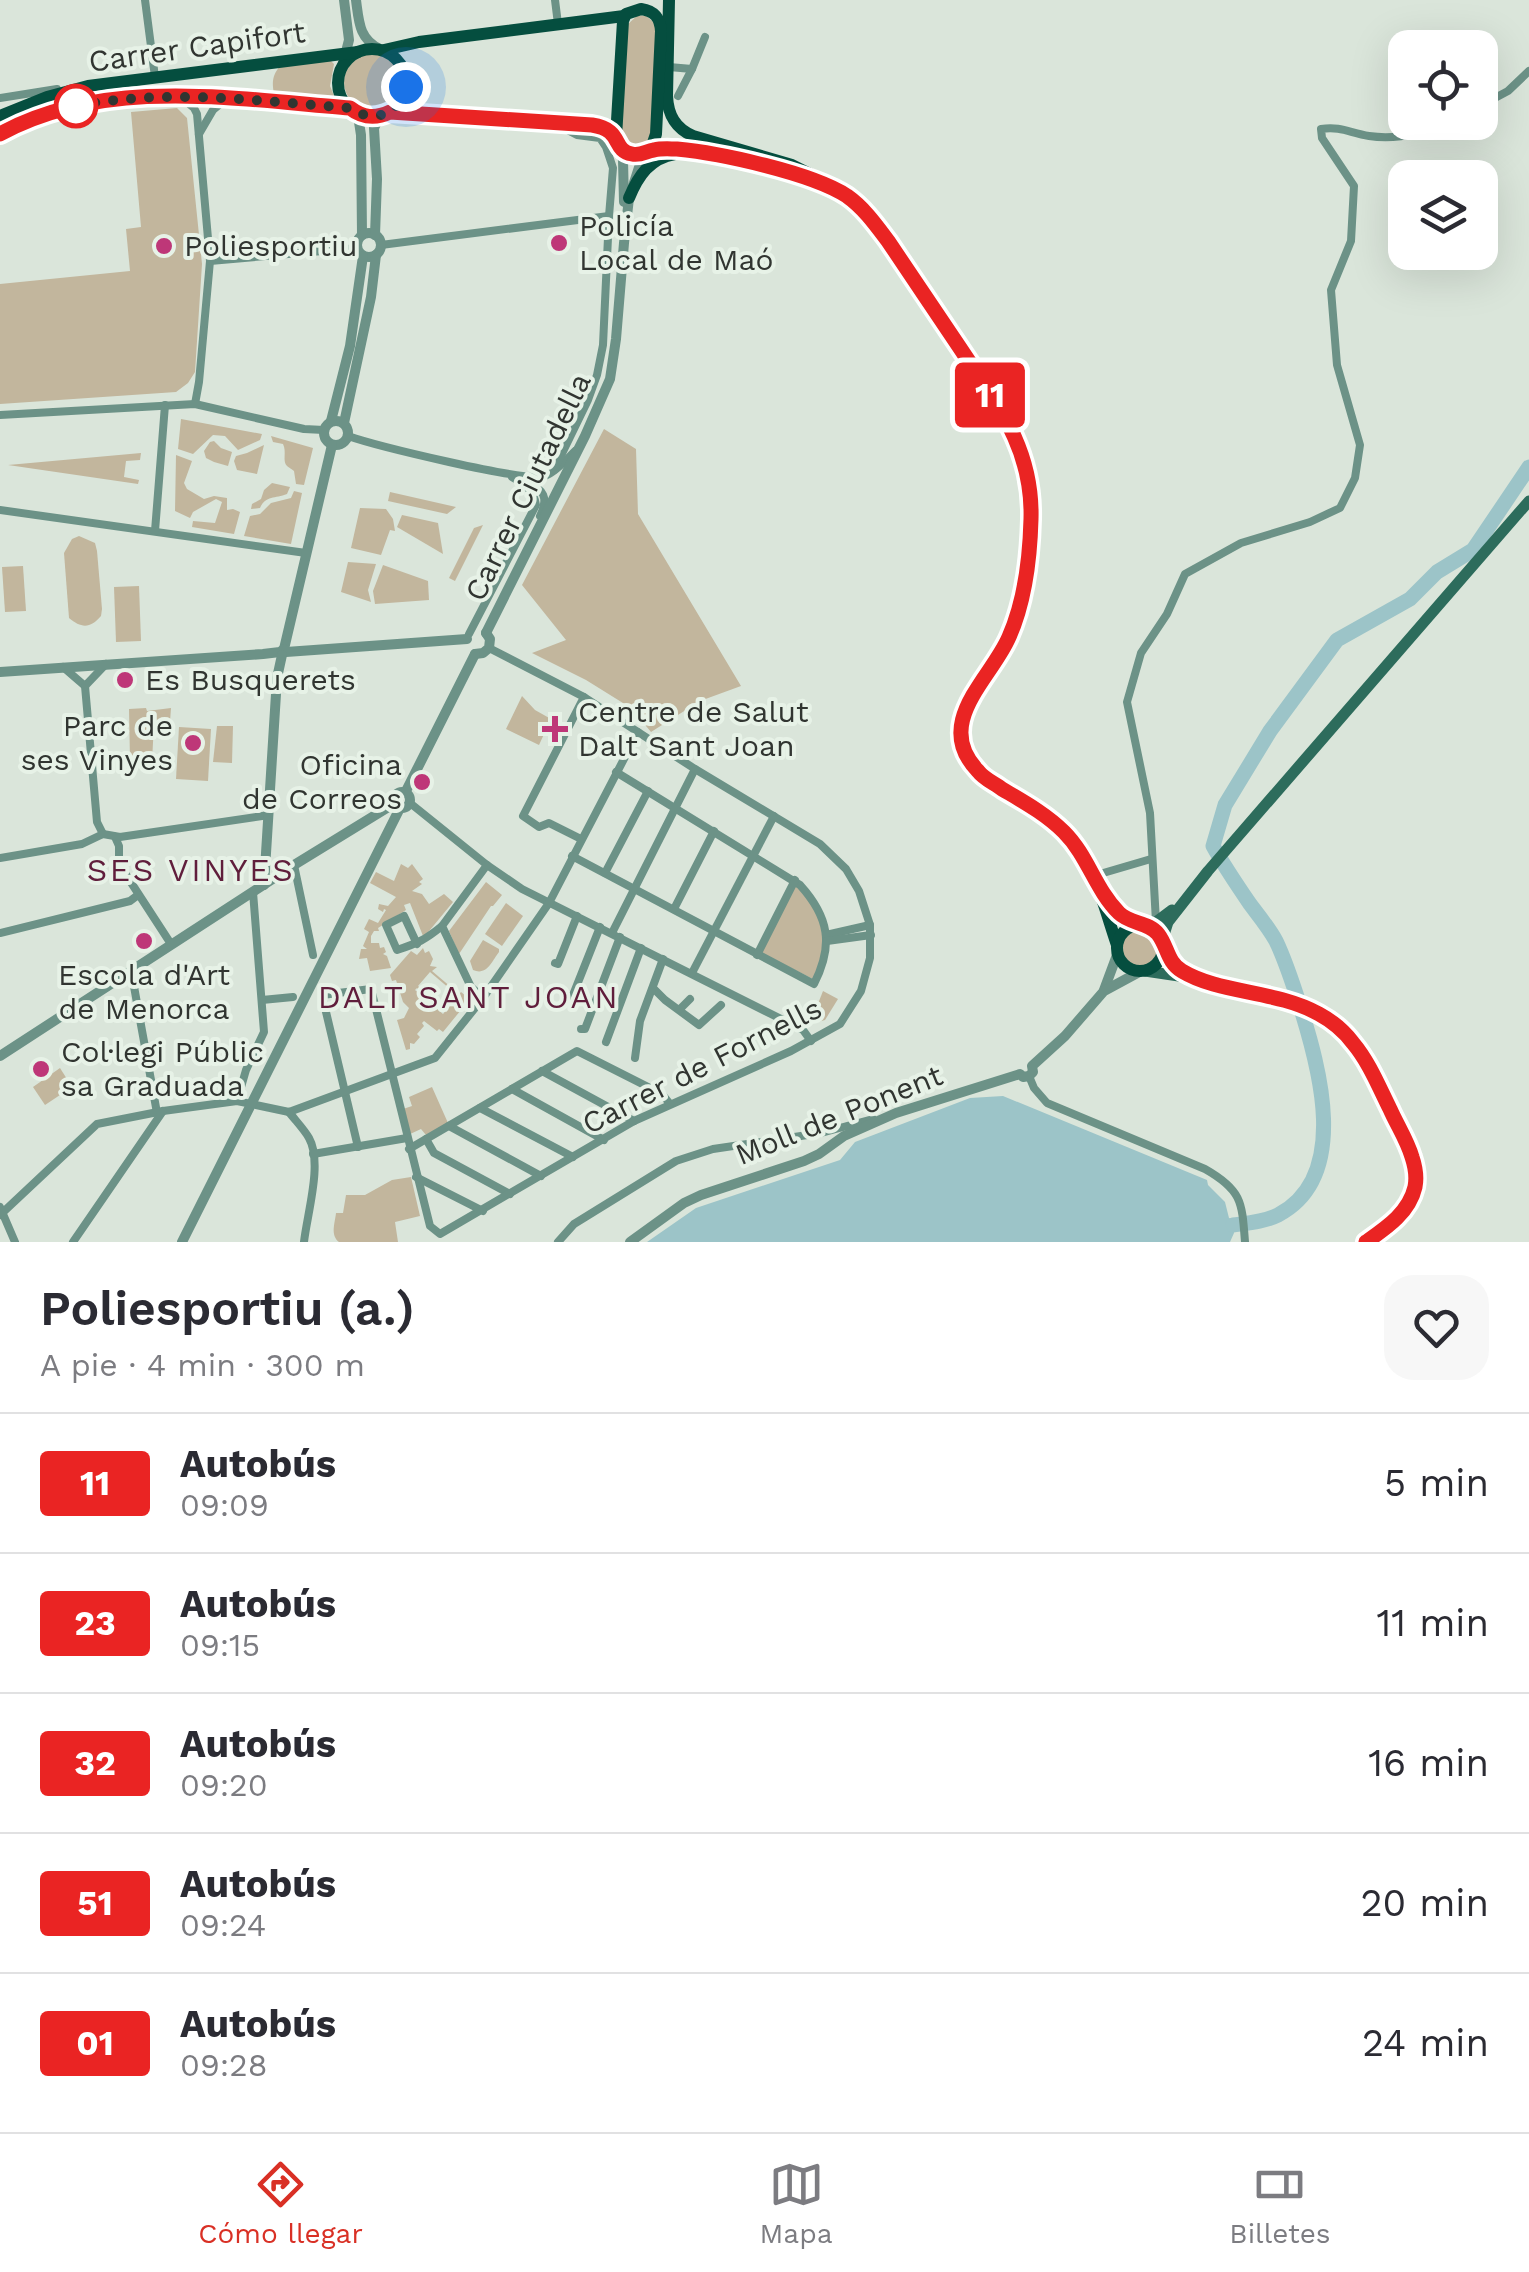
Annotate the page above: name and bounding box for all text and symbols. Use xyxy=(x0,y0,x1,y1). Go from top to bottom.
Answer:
street label: Carrer Capifort xyxy=(86,14,308,79)
map controls xyxy=(1388,30,1498,270)
button: locate xyxy=(1388,30,1498,140)
your location xyxy=(381,62,431,112)
unlabelled marker xyxy=(55,85,97,127)
button: layers xyxy=(1388,160,1498,270)
place label: Policía Local de Maó xyxy=(579,208,773,277)
place label: Poliesportiu xyxy=(184,228,358,263)
marker: Policía Local de Maó xyxy=(548,232,570,254)
marker: Poliesportiu xyxy=(153,235,175,257)
line badge: 11 xyxy=(945,362,1035,428)
street label: Carrer Ciutadella xyxy=(457,367,598,606)
text: 11 xyxy=(975,374,1005,416)
place label: Es Busquerets xyxy=(145,662,356,697)
marker: Es Busquerets xyxy=(114,669,136,691)
place label: Centre de Salut Dalt Sant Joan xyxy=(578,694,809,763)
place label: Parc de ses Vinyes xyxy=(21,708,173,777)
marker: Centre de Salut Dalt Sant Joan xyxy=(542,716,568,742)
marker: Parc de ses Vinyes xyxy=(182,732,204,754)
place label: Oficina de Correos xyxy=(242,747,402,816)
marker: Oficina de Correos xyxy=(411,771,433,793)
district label: SES VINYES xyxy=(87,851,295,889)
marker: Escola d'Art de Menorca xyxy=(133,930,155,952)
place label: Escola d'Art de Menorca xyxy=(58,957,230,1026)
district label: DALT SANT JOAN xyxy=(318,978,620,1016)
street label: Carrer de Fornells xyxy=(576,990,827,1141)
place label: Col·legi Públic sa Graduada xyxy=(61,1034,264,1103)
street label: Moll de Ponent xyxy=(730,1057,948,1172)
marker: Col·legi Públic sa Graduada xyxy=(30,1058,52,1080)
button: heart xyxy=(1384,1275,1489,1380)
text: Poliesportiu (a.) xyxy=(40,1280,414,1337)
text: A pie · 4 min · 300 m xyxy=(40,1346,365,1384)
text: Autobús xyxy=(180,1442,336,1486)
text: 5 min xyxy=(1384,1461,1489,1505)
text: 11 xyxy=(80,1462,110,1504)
text: 09:09 xyxy=(180,1486,269,1524)
text: Autobús xyxy=(180,1582,336,1626)
text: 11 min xyxy=(1377,1601,1489,1645)
text: 23 xyxy=(74,1602,116,1644)
text: 09:15 xyxy=(180,1626,260,1664)
text: Autobús xyxy=(180,1722,336,1766)
text: 16 min xyxy=(1368,1741,1489,1785)
text: 32 xyxy=(74,1742,116,1784)
text: 09:20 xyxy=(180,1766,268,1804)
text: Autobús xyxy=(180,1862,336,1906)
text: 20 min xyxy=(1360,1881,1489,1925)
text: 51 xyxy=(77,1882,113,1924)
text: 09:24 xyxy=(180,1906,266,1944)
text: Autobús xyxy=(180,2002,336,2046)
text: 24 min xyxy=(1362,2021,1489,2065)
text: 01 xyxy=(76,2022,114,2064)
text: 09:28 xyxy=(180,2046,268,2084)
tab: Cómo llegar xyxy=(198,2157,363,2250)
tab: Mapa xyxy=(760,2157,833,2250)
tab: Billetes xyxy=(1229,2157,1331,2250)

